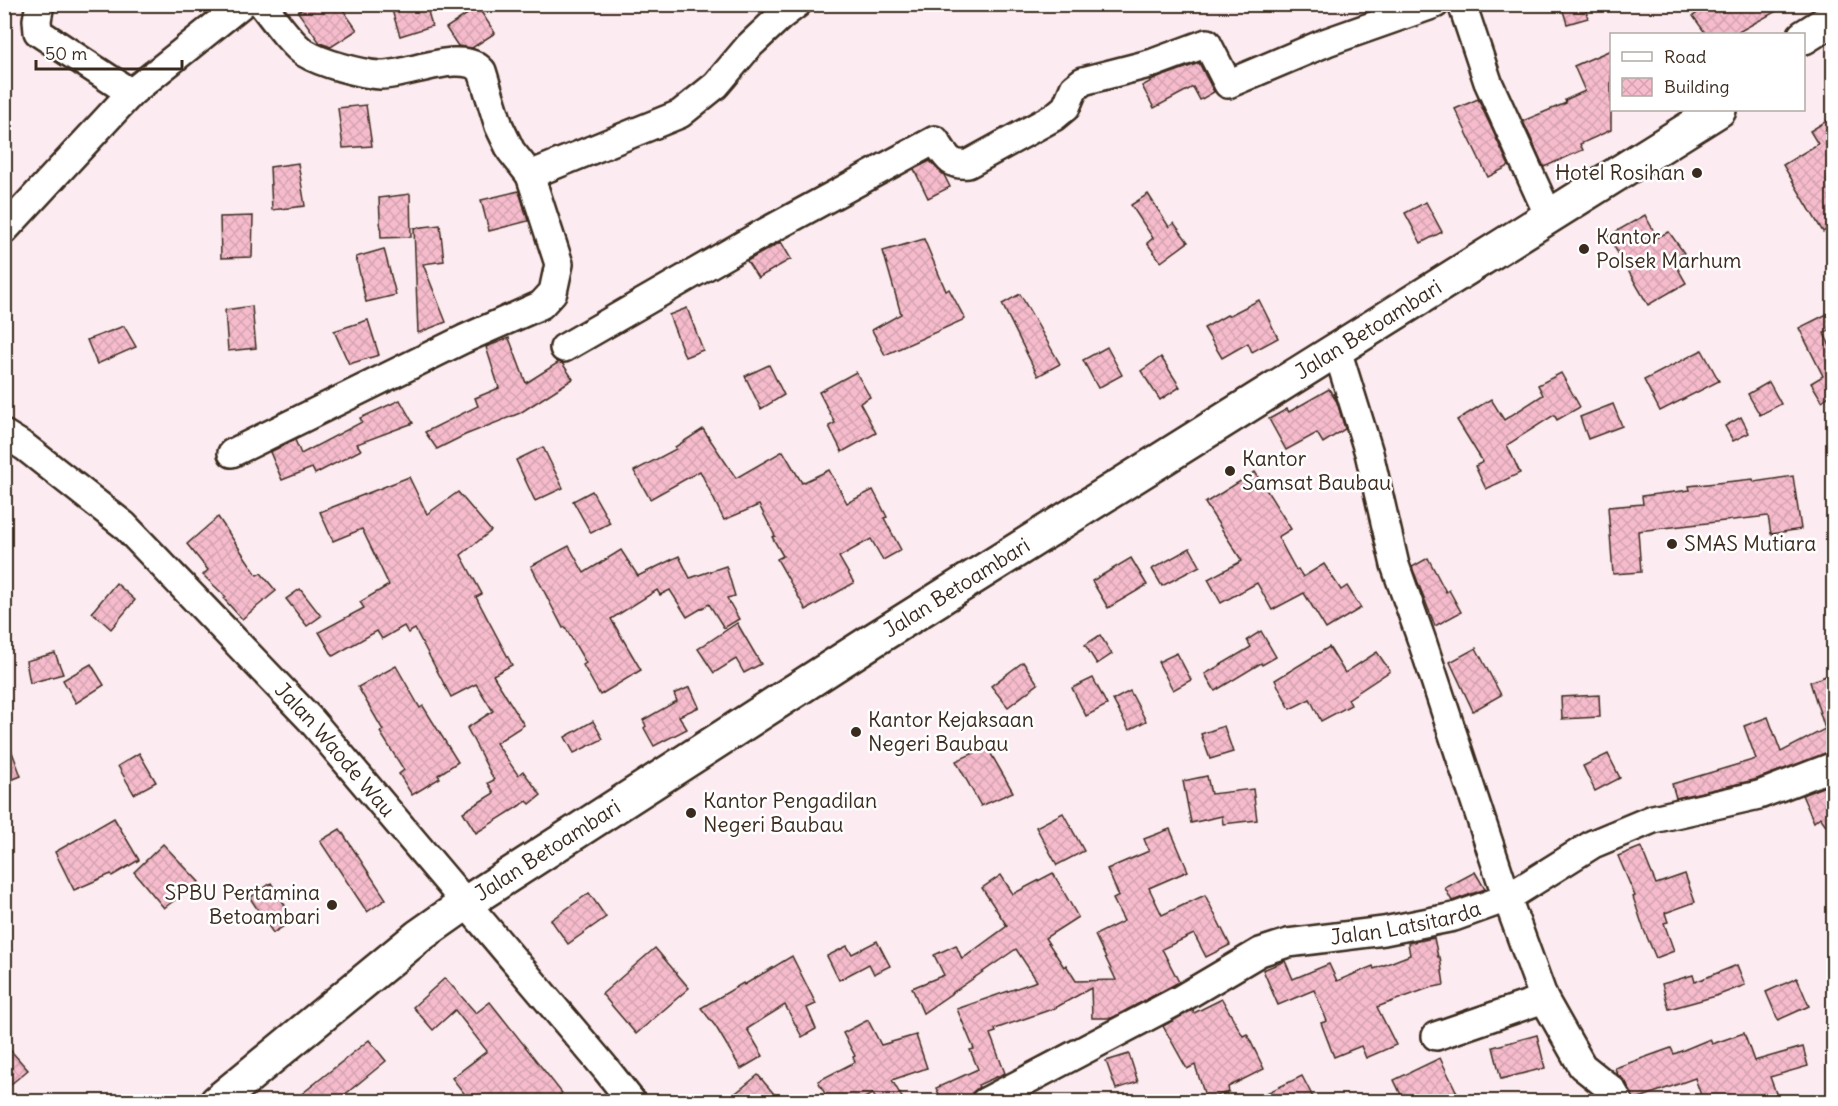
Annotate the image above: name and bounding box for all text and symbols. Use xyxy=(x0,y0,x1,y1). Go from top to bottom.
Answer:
scale bar xyxy=(36,33,182,71)
legend xyxy=(1610,33,1805,111)
text: 50 m xyxy=(45,42,87,65)
text: Road xyxy=(1664,45,1707,68)
text: Building xyxy=(1664,75,1729,98)
place label: Hotel Rosihan xyxy=(1555,159,1685,186)
marker: Hotel Rosihan xyxy=(1690,166,1704,180)
place label: Kantor Polsek Marhum xyxy=(1596,223,1741,274)
marker: Kantor Polsek Marhum xyxy=(1577,242,1591,256)
street label: Jalan Betoambari xyxy=(1290,273,1446,385)
place label: Kantor Samsat Baubau xyxy=(1242,445,1391,496)
marker: Kantor Samsat Baubau xyxy=(1223,464,1237,478)
place label: SMAS Mutiara xyxy=(1684,530,1816,557)
street label: Jalan Betoambari xyxy=(878,531,1035,643)
marker: SMAS Mutiara xyxy=(1665,537,1679,551)
street label: Jalan Waode Wau xyxy=(269,677,401,822)
place label: Kantor Kejaksaan Negeri Baubau xyxy=(868,706,1034,757)
marker: Kantor Kejaksaan Negeri Baubau xyxy=(849,725,863,739)
place label: Kantor Pengadilan Negeri Baubau xyxy=(703,787,877,838)
street label: Jalan Betoambari xyxy=(469,793,625,907)
marker: Kantor Pengadilan Negeri Baubau xyxy=(684,806,698,820)
place label: SPBU Pertamina Betoambari xyxy=(165,879,320,930)
street label: Jalan Latsitarda xyxy=(1329,895,1484,951)
marker: SPBU Pertamina Betoambari xyxy=(325,898,339,912)

